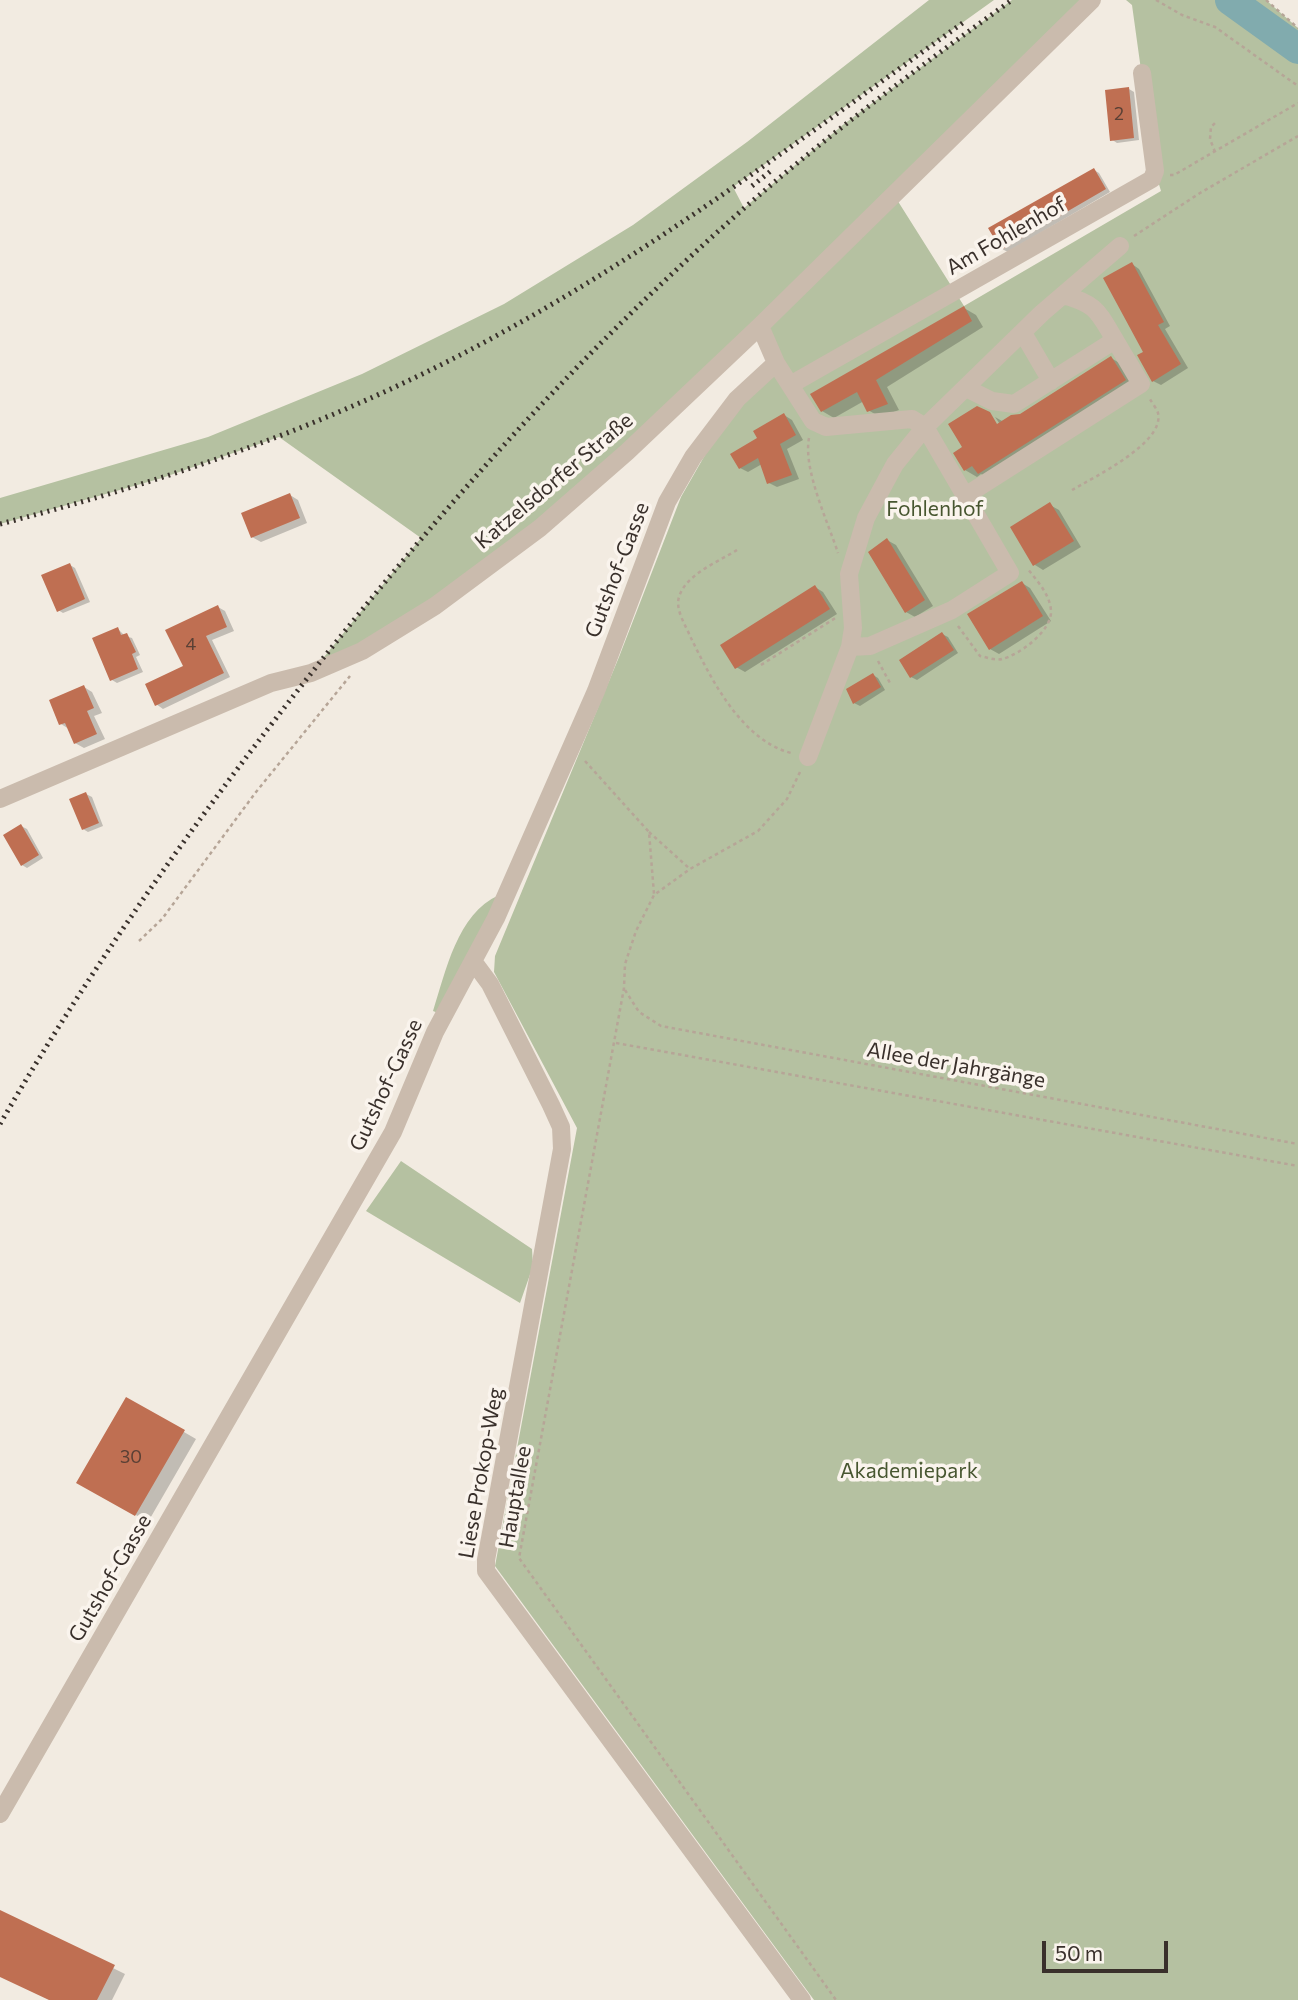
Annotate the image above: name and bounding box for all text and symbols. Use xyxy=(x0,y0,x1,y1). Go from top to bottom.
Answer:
house number: 2 xyxy=(1114,103,1124,125)
street label: Am Fohlenhof xyxy=(942,192,1070,280)
street label: Katzelsdorfer Straße xyxy=(470,408,638,554)
park label: Fohlenhof xyxy=(886,496,984,522)
street label: Gutshof-Gasse xyxy=(580,499,654,641)
house number: 4 xyxy=(186,633,196,655)
street label: Gutshof-Gasse xyxy=(344,1015,428,1155)
street label: Allee der Jahrgänge xyxy=(865,1037,1047,1093)
street label: Liese Prokop-Weg xyxy=(454,1386,508,1560)
street label: Hauptallee xyxy=(494,1444,536,1550)
house number: 30 xyxy=(120,1446,142,1468)
park label: Akademiepark xyxy=(840,1458,978,1484)
street label: Gutshof-Gasse xyxy=(63,1510,157,1646)
scale bar xyxy=(1046,1926,1172,1970)
text: 50 m xyxy=(1055,1940,1103,1965)

